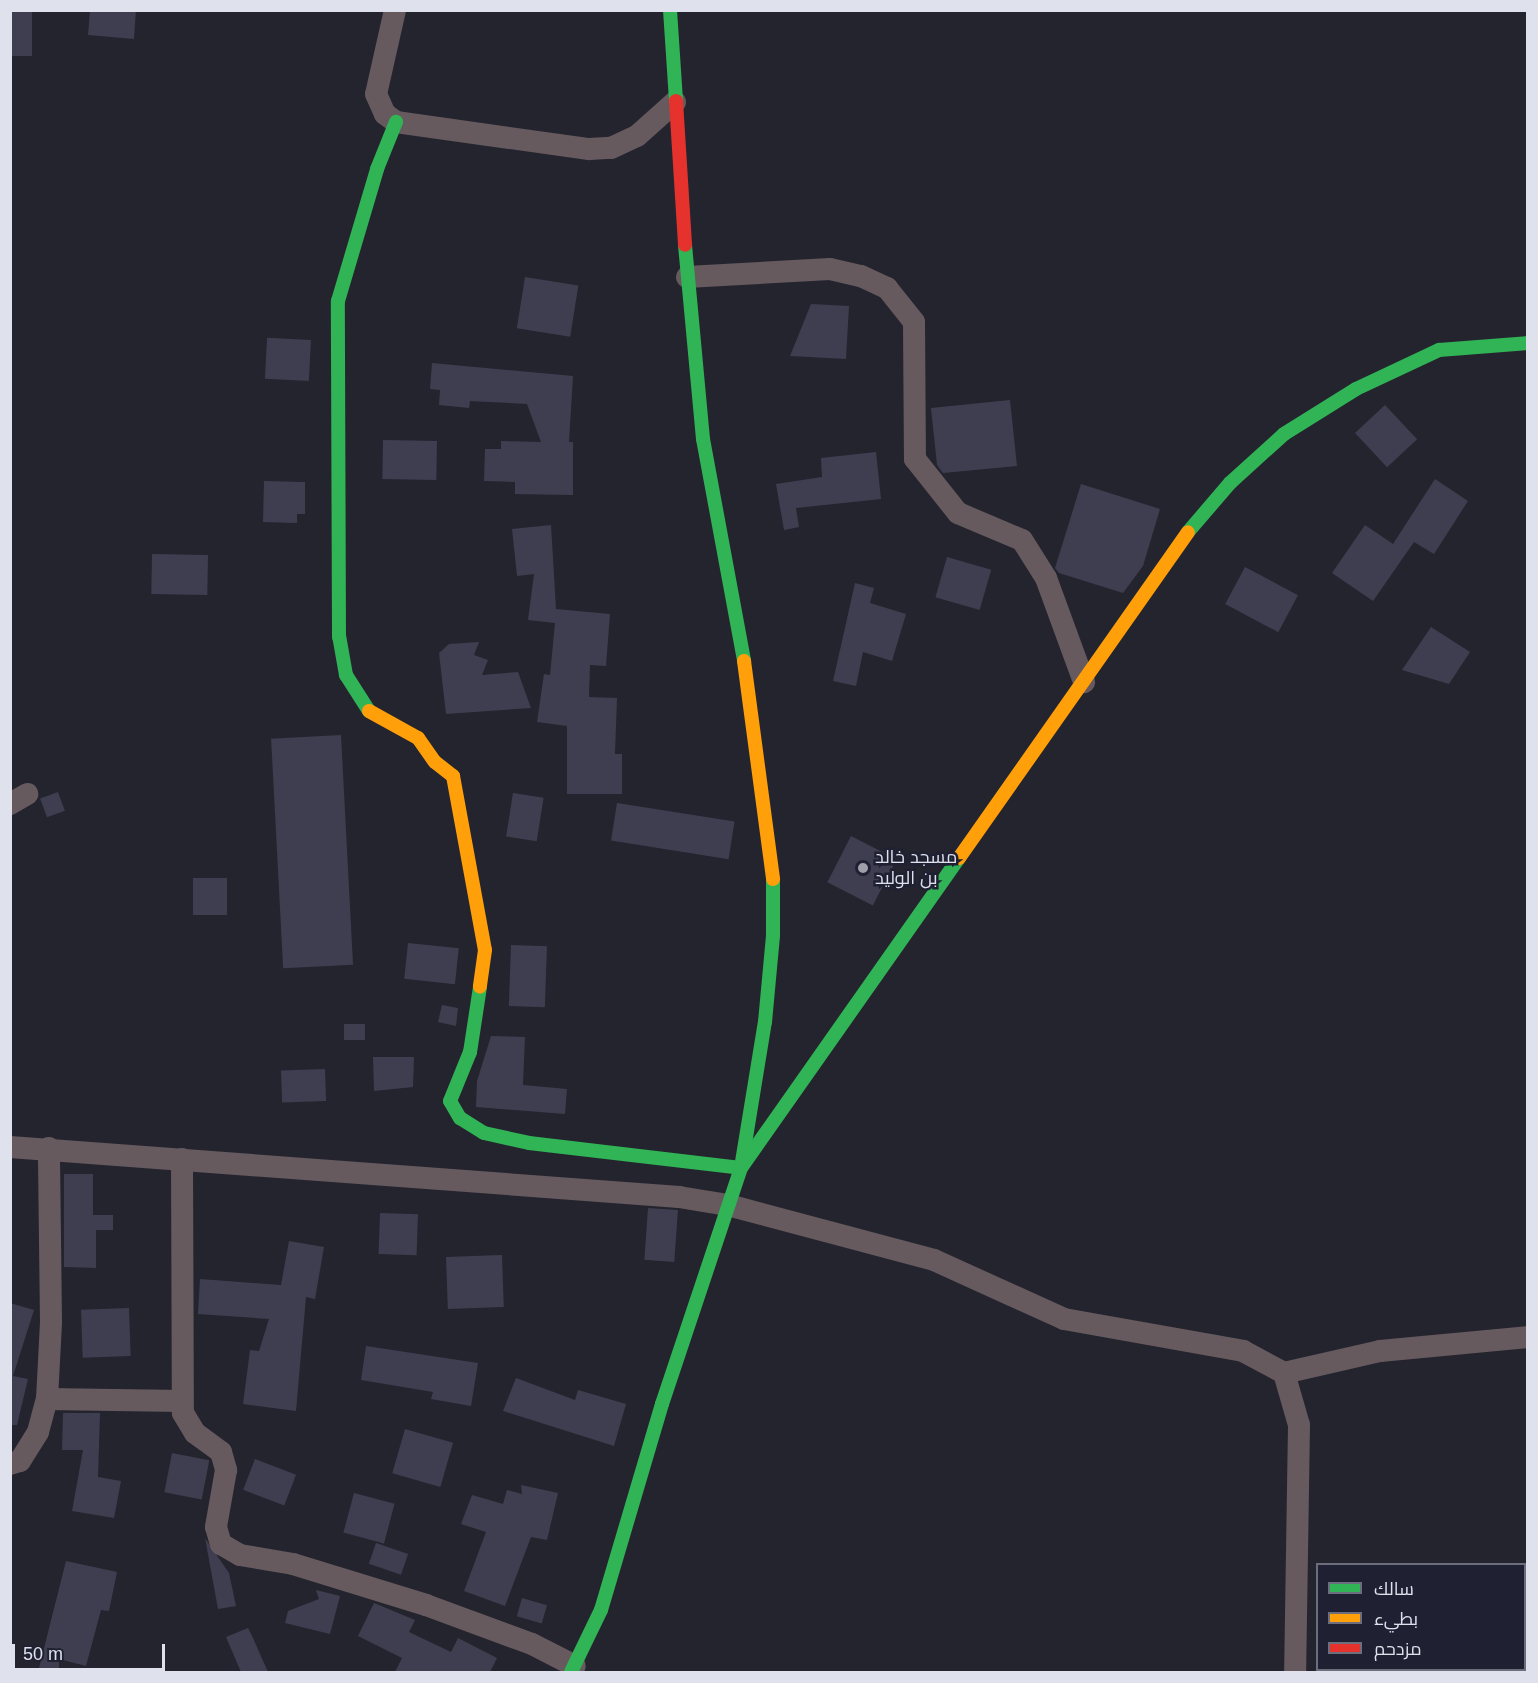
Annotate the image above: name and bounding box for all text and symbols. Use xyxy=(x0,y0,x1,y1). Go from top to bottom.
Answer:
place label: مسجد خالد بن الوليد xyxy=(875,847,957,890)
marker: مسجد خالد بن الوليد xyxy=(856,861,870,875)
legend xyxy=(1316,1563,1526,1671)
text: سالك xyxy=(1374,1579,1414,1599)
text: بطيء xyxy=(1374,1609,1418,1629)
scale bar xyxy=(15,1632,168,1670)
text: مزدحم xyxy=(1374,1639,1422,1659)
text: 50 m xyxy=(23,1644,63,1664)

